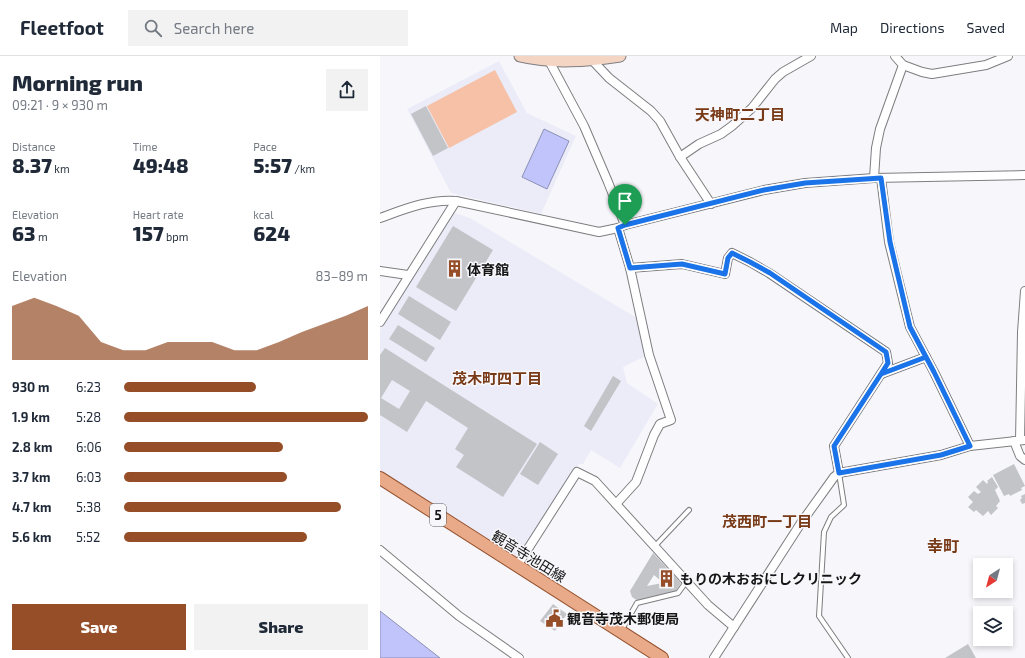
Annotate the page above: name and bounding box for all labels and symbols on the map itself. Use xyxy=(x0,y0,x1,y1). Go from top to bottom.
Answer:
district label: 天神町二丁目 xyxy=(695,105,785,123)
pin xyxy=(608,184,642,225)
building icon: 体育館 xyxy=(444,259,464,279)
place label: 体育館 xyxy=(467,261,509,278)
district label: 茂木町四丁目 xyxy=(452,369,542,387)
road number: 5 xyxy=(430,504,446,526)
district label: 茂西町一丁目 xyxy=(722,512,812,530)
street label: 観音寺池田線 xyxy=(489,527,569,585)
district label: 幸町 xyxy=(927,536,959,555)
north arrow xyxy=(973,558,1013,598)
building icon: もりの木おおにしクリニック xyxy=(657,568,677,588)
place label: もりの木おおにしクリニック xyxy=(680,570,862,587)
public building icon: 観音寺茂木郵便局 xyxy=(544,608,564,628)
place label: 観音寺茂木郵便局 xyxy=(567,610,679,627)

